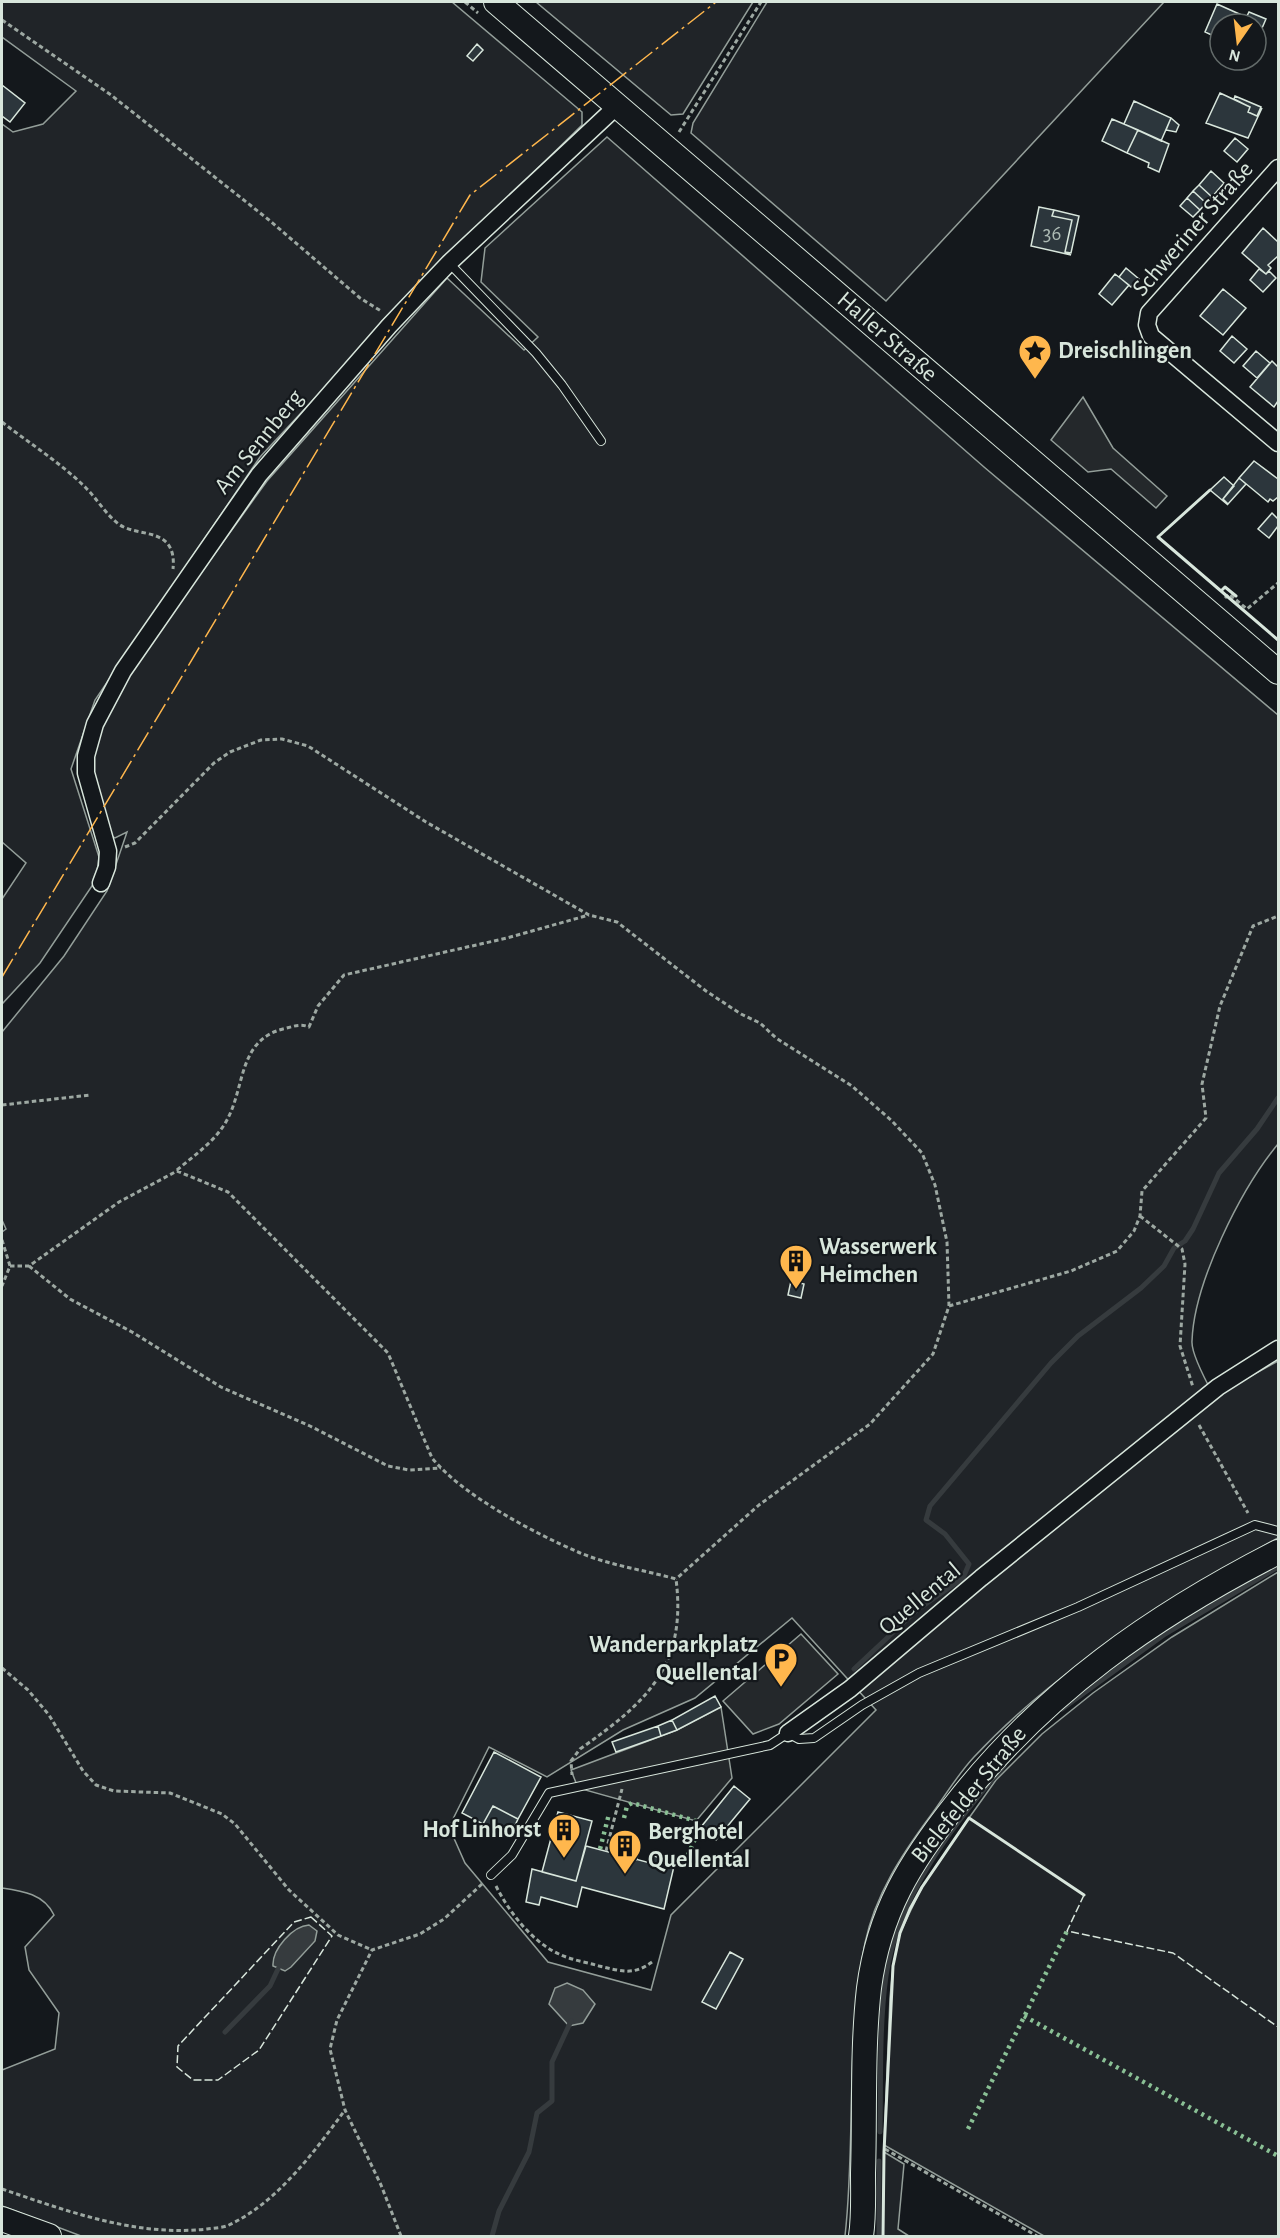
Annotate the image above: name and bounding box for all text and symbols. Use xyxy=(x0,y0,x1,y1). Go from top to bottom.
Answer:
north arrow xyxy=(1208,12,1268,72)
text: N xyxy=(1227,46,1242,65)
street label: Schweriner Straße xyxy=(1128,157,1258,301)
house number: 36 xyxy=(1043,223,1061,244)
street label: Haller Straße xyxy=(832,287,942,387)
place icon: Dreischlingen xyxy=(1017,333,1053,380)
place label: Dreischlingen xyxy=(1058,339,1192,363)
street label: Am Sennberg xyxy=(210,385,308,499)
place label: Wasserwerk Heimchen xyxy=(819,1235,937,1287)
building icon: Wasserwerk Heimchen xyxy=(778,1243,814,1290)
street label: Quellental xyxy=(875,1558,965,1640)
place label: Wanderparkplatz Quellental xyxy=(589,1633,758,1685)
parking icon: Wanderparkplatz Quellental xyxy=(763,1641,799,1688)
street label: Bielefelder Straße xyxy=(907,1722,1031,1868)
building icon: Hof Linhorst xyxy=(546,1812,582,1859)
place label: Hof Linhorst xyxy=(422,1818,541,1842)
place label: Berghotel Quellental xyxy=(648,1820,750,1872)
building icon: Berghotel Quellental xyxy=(607,1828,643,1875)

